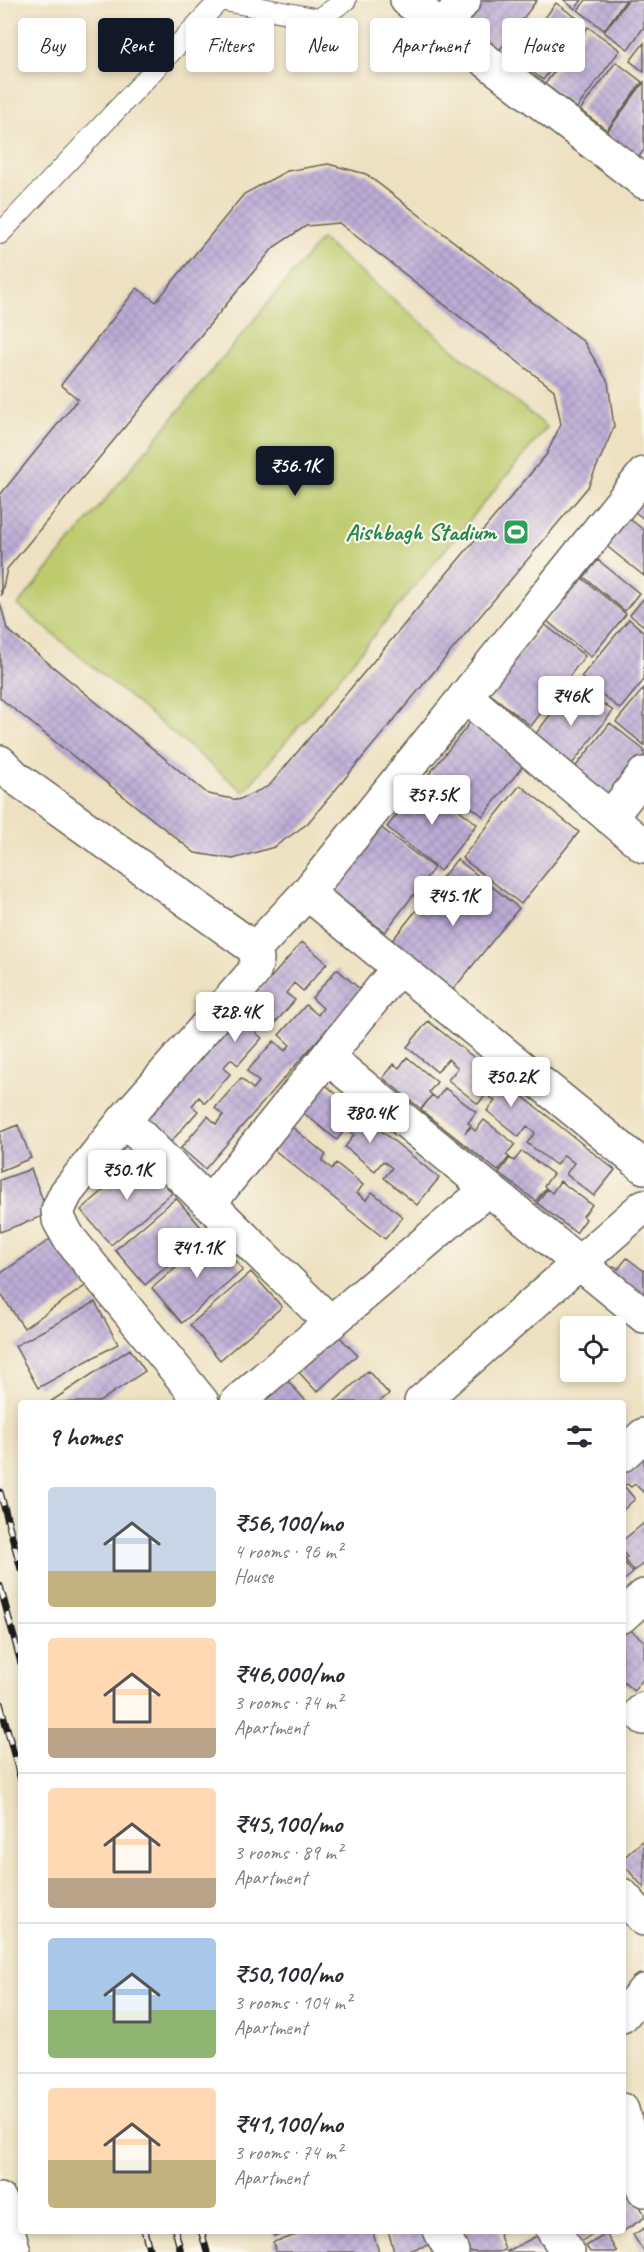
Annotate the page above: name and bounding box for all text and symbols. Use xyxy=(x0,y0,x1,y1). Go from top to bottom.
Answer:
chip: Buy xyxy=(18,18,86,72)
chip: Rent xyxy=(98,18,174,72)
chip: Filters xyxy=(186,18,274,72)
chip: New xyxy=(286,18,358,72)
chip: Apartment xyxy=(370,18,490,72)
chip: House xyxy=(502,18,585,72)
pin: ₹56.1K xyxy=(246,446,344,497)
text: ₹56.1K xyxy=(270,453,320,478)
place label: Aishbagh Stadium xyxy=(346,517,497,547)
sports icon: Aishbagh Stadium xyxy=(501,517,531,547)
pin: ₹46K xyxy=(535,676,607,727)
text: ₹46K xyxy=(552,683,590,708)
pin: ₹57.5K xyxy=(383,775,481,826)
text: ₹57.5K xyxy=(407,782,457,807)
pin: ₹45.1K xyxy=(404,876,502,927)
text: ₹45.1K xyxy=(428,883,478,908)
pin: ₹28.4K xyxy=(186,992,284,1043)
text: ₹28.4K xyxy=(210,999,260,1024)
pin: ₹50.2K xyxy=(462,1057,560,1108)
text: ₹50.2K xyxy=(486,1064,536,1089)
pin: ₹80.4K xyxy=(321,1093,419,1144)
text: ₹80.4K xyxy=(345,1100,395,1125)
pin: ₹50.1K xyxy=(78,1150,176,1201)
text: ₹50.1K xyxy=(102,1157,152,1182)
pin: ₹41.1K xyxy=(148,1228,246,1279)
text: ₹41.1K xyxy=(172,1235,222,1260)
map controls xyxy=(560,1316,626,1382)
button: locate xyxy=(560,1316,626,1382)
text: 9 homes xyxy=(48,1420,121,1453)
icon: filters xyxy=(563,1420,596,1453)
text: ₹56,100/mo xyxy=(234,1506,343,1539)
icon: home xyxy=(96,1511,168,1583)
text: 4 rooms · 96 m² xyxy=(234,1539,342,1564)
text: House xyxy=(234,1564,273,1589)
text: ₹46,000/mo xyxy=(234,1657,343,1690)
icon: home xyxy=(96,1662,168,1734)
text: 3 rooms · 74 m² xyxy=(234,1690,342,1715)
text: Apartment xyxy=(234,1715,307,1740)
text: ₹45,100/mo xyxy=(234,1807,342,1840)
icon: home xyxy=(96,1812,168,1884)
text: 3 rooms · 89 m² xyxy=(234,1840,342,1865)
text: Apartment xyxy=(234,1865,307,1890)
text: ₹50,100/mo xyxy=(234,1957,342,1990)
icon: home xyxy=(96,1962,168,2034)
text: 3 rooms · 104 m² xyxy=(234,1990,351,2015)
text: Apartment xyxy=(234,2015,307,2040)
text: ₹41,100/mo xyxy=(234,2107,343,2140)
icon: home xyxy=(96,2112,168,2184)
text: 3 rooms · 74 m² xyxy=(234,2140,342,2165)
text: Apartment xyxy=(234,2165,307,2190)

